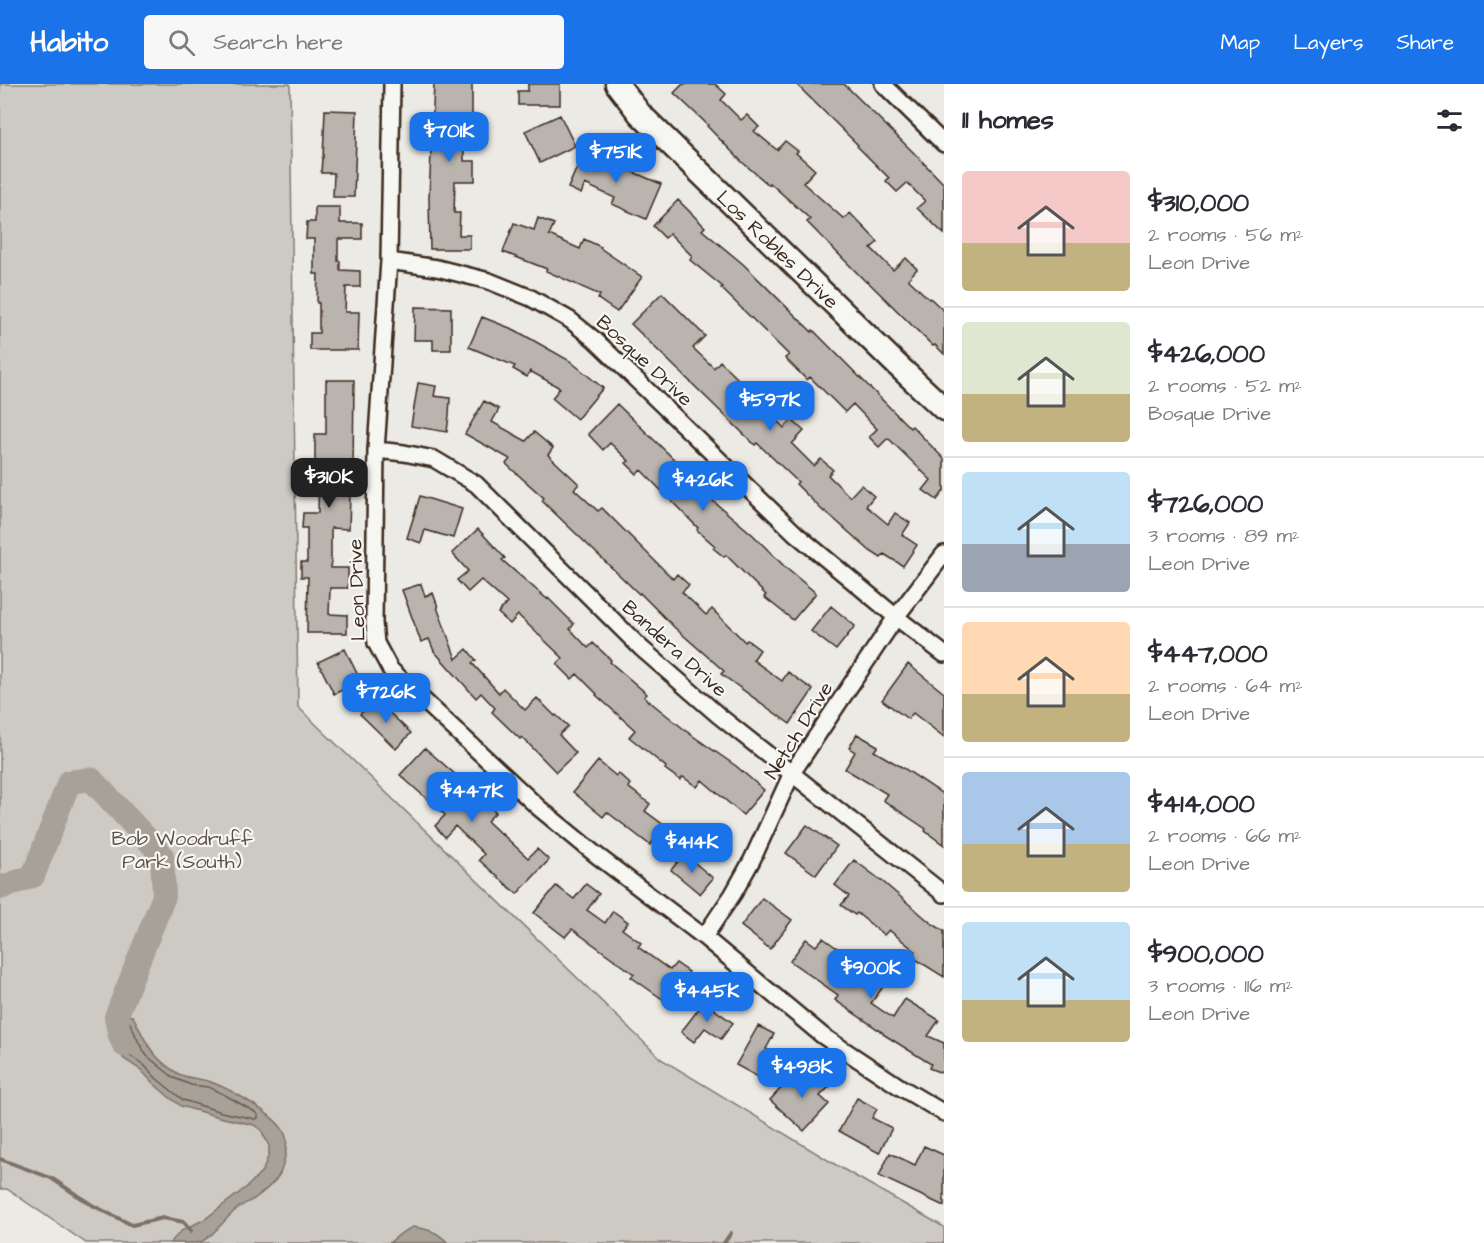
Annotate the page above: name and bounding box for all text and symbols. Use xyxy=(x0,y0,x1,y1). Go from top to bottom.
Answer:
search box xyxy=(144,15,564,69)
text: Habito xyxy=(30,23,108,62)
icon: search xyxy=(165,26,198,59)
text: Search here xyxy=(213,27,343,58)
text: Map xyxy=(1220,28,1260,57)
text: Layers xyxy=(1293,28,1363,57)
text: Share xyxy=(1396,28,1454,57)
text: 11 homes xyxy=(962,102,1054,138)
icon: filters xyxy=(1433,104,1466,137)
pin: $701K xyxy=(407,112,491,163)
text: $701K xyxy=(424,117,474,145)
pin: $751K xyxy=(574,133,658,184)
text: $751K xyxy=(590,138,642,166)
street label: Los Robles Drive xyxy=(710,184,845,316)
text: $310,000 xyxy=(1148,185,1249,221)
icon: home xyxy=(1010,195,1082,267)
text: 2 rooms · 56 m² xyxy=(1148,221,1303,249)
text: Leon Drive xyxy=(1148,249,1250,277)
street label: Bosque Drive xyxy=(590,309,699,413)
text: $426,000 xyxy=(1148,336,1265,372)
icon: home xyxy=(1010,346,1082,418)
text: 2 rooms · 52 m² xyxy=(1148,372,1302,400)
pin: $597K xyxy=(728,381,812,432)
text: $597K xyxy=(739,386,801,414)
text: Bosque Drive xyxy=(1148,400,1271,428)
pin: $310K xyxy=(287,458,371,509)
pin: $426K xyxy=(661,461,745,512)
text: $310K xyxy=(305,463,353,491)
text: $426K xyxy=(673,466,733,494)
text: $726,000 xyxy=(1148,486,1263,522)
icon: home xyxy=(1010,496,1082,568)
text: 3 rooms · 89 m² xyxy=(1148,522,1300,550)
street label: Leon Drive xyxy=(341,538,373,642)
text: Leon Drive xyxy=(1148,550,1250,578)
street label: Bandera Drive xyxy=(616,594,733,704)
text: $447,000 xyxy=(1148,636,1268,672)
icon: home xyxy=(1010,646,1082,718)
text: 2 rooms · 64 m² xyxy=(1148,672,1303,700)
pin: $726K xyxy=(344,673,428,724)
street label: Netch Drive xyxy=(758,676,840,785)
text: $726K xyxy=(356,678,416,706)
text: Leon Drive xyxy=(1148,700,1250,728)
pin: $447K xyxy=(430,772,514,823)
text: $447K xyxy=(441,777,503,805)
text: $414,000 xyxy=(1148,786,1255,822)
icon: home xyxy=(1010,796,1082,868)
text: 2 rooms · 66 m² xyxy=(1148,822,1302,850)
pin: $414K xyxy=(650,823,734,874)
park label: Bob Woodruff Park (South) xyxy=(111,825,253,876)
text: $414K xyxy=(665,828,719,856)
text: Leon Drive xyxy=(1148,850,1250,878)
text: $900,000 xyxy=(1148,936,1264,972)
icon: home xyxy=(1010,946,1082,1018)
pin: $900K xyxy=(829,949,913,1000)
text: $900K xyxy=(841,954,901,982)
pin: $445K xyxy=(665,972,749,1023)
text: 3 rooms · 116 m² xyxy=(1148,972,1293,1000)
text: $445K xyxy=(675,977,739,1005)
text: Leon Drive xyxy=(1148,1000,1250,1028)
pin: $498K xyxy=(760,1048,844,1099)
text: $498K xyxy=(771,1053,833,1081)

